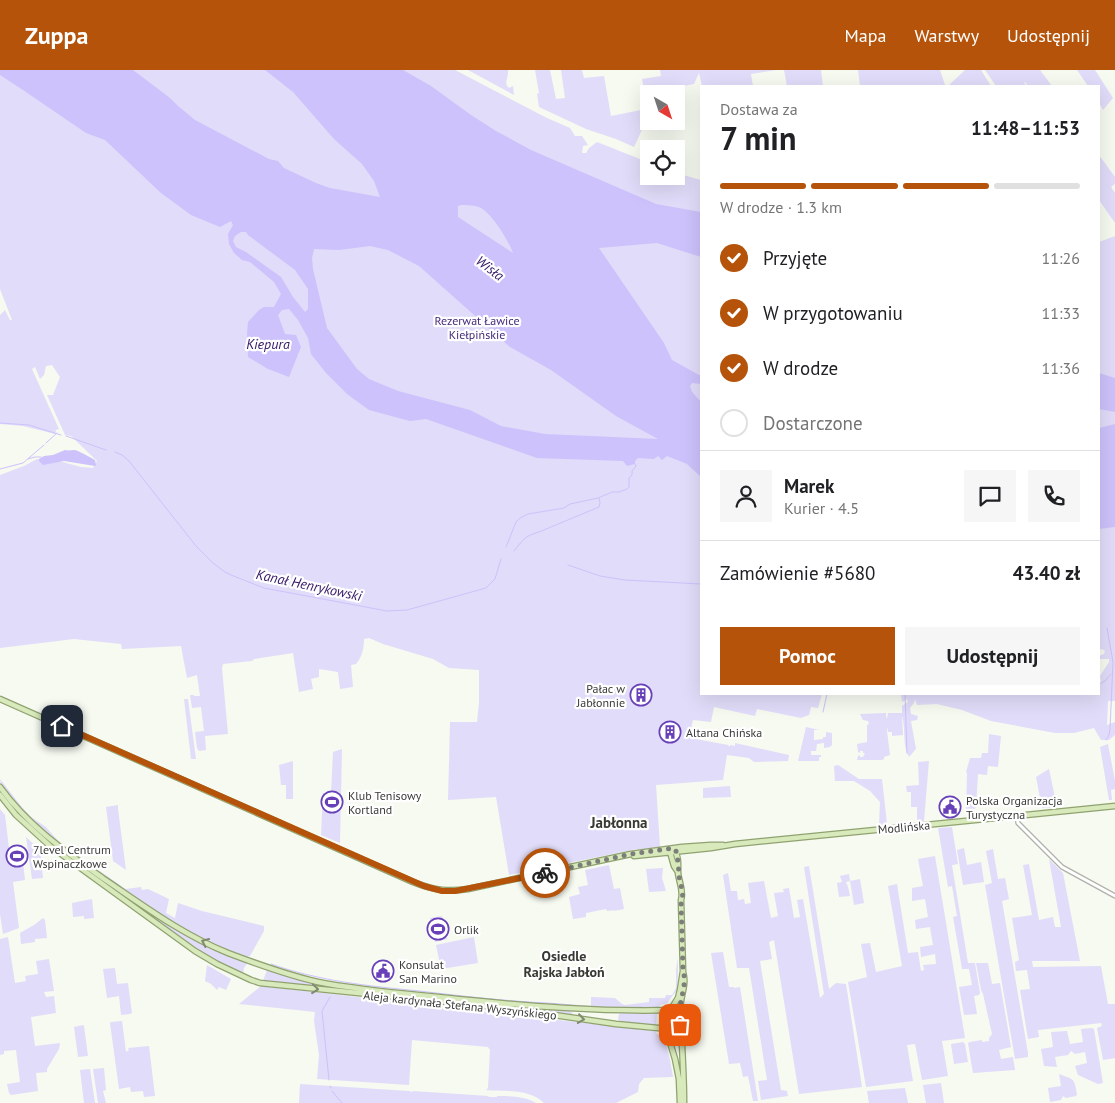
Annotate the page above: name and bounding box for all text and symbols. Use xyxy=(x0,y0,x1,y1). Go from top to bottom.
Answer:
text: Zuppa xyxy=(25,20,88,51)
text: Mapa xyxy=(845,24,886,47)
text: Warstwy xyxy=(914,24,979,47)
text: Udostępnij xyxy=(1007,24,1090,47)
north arrow xyxy=(640,85,685,130)
map controls xyxy=(640,85,685,185)
text: Dostawa za xyxy=(720,99,798,119)
text: 11:48–11:53 xyxy=(971,116,1080,140)
text: 7 min xyxy=(720,117,796,159)
button: locate xyxy=(640,140,685,185)
text: W drodze · 1.3 km xyxy=(720,197,842,217)
icon: check xyxy=(720,244,748,272)
text: Przyjęte xyxy=(763,246,827,270)
text: 11:26 xyxy=(1042,248,1080,268)
water label: Wisła xyxy=(472,252,508,285)
icon: check xyxy=(720,299,748,327)
text: W przygotowaniu xyxy=(763,301,903,325)
text: 11:33 xyxy=(1042,303,1080,323)
park label: Rezerwat Ławice Kiełpińskie xyxy=(434,313,520,342)
water label: Kiepura xyxy=(246,335,290,353)
icon: check xyxy=(720,354,748,382)
text: W drodze xyxy=(763,356,838,380)
text: 11:36 xyxy=(1042,358,1080,378)
text: Dostarczone xyxy=(763,411,863,435)
button: person xyxy=(720,470,772,522)
button: chat xyxy=(964,470,1016,522)
button: phone xyxy=(1028,470,1080,522)
text: Marek xyxy=(784,474,834,498)
text: Kurier · 4.5 xyxy=(784,498,859,518)
text: Zamówienie #5680 xyxy=(720,561,875,585)
text: 43.40 zł xyxy=(1013,561,1080,585)
water label: Kanał Henrykowski xyxy=(255,565,364,605)
button: Pomoc xyxy=(720,627,895,685)
button: Udostępnij xyxy=(905,627,1080,685)
place label: Pałac w Jabłonnie xyxy=(576,681,625,710)
building icon: Pałac w Jabłonnie xyxy=(629,683,653,707)
pin xyxy=(41,705,83,747)
icon: home xyxy=(48,712,76,740)
building icon: Altana Chińska xyxy=(658,720,682,744)
place label: Altana Chińska xyxy=(686,725,762,740)
place label: Klub Tenisowy Kortland xyxy=(348,788,422,817)
sports icon: Klub Tenisowy Kortland xyxy=(320,790,344,814)
place label: Polska Organizacja Turystyczna xyxy=(966,793,1063,822)
public building icon: Polska Organizacja Turystyczna xyxy=(938,795,962,819)
district label: Jabłonna xyxy=(589,813,648,832)
street label: Modlińska xyxy=(877,817,931,837)
place label: 7level Centrum Wspinaczkowe xyxy=(33,842,111,871)
sports icon: 7level Centrum Wspinaczkowe xyxy=(5,844,29,868)
courier xyxy=(520,848,570,898)
icon: bike xyxy=(531,859,559,887)
sports icon: Orlik xyxy=(426,917,450,941)
place label: Orlik xyxy=(454,922,479,937)
one-way arrow xyxy=(201,938,210,949)
district label: Osiedle Rajska Jabłoń xyxy=(523,947,605,981)
place label: Konsulat San Marino xyxy=(399,957,457,986)
public building icon: Konsulat San Marino xyxy=(371,959,395,983)
one-way arrow xyxy=(312,983,320,994)
street label: Aleja kardynała Stefana Wyszyńskiego xyxy=(363,987,557,1023)
pin xyxy=(659,1004,701,1046)
icon: bag xyxy=(666,1011,694,1039)
one-way arrow xyxy=(577,1013,585,1024)

